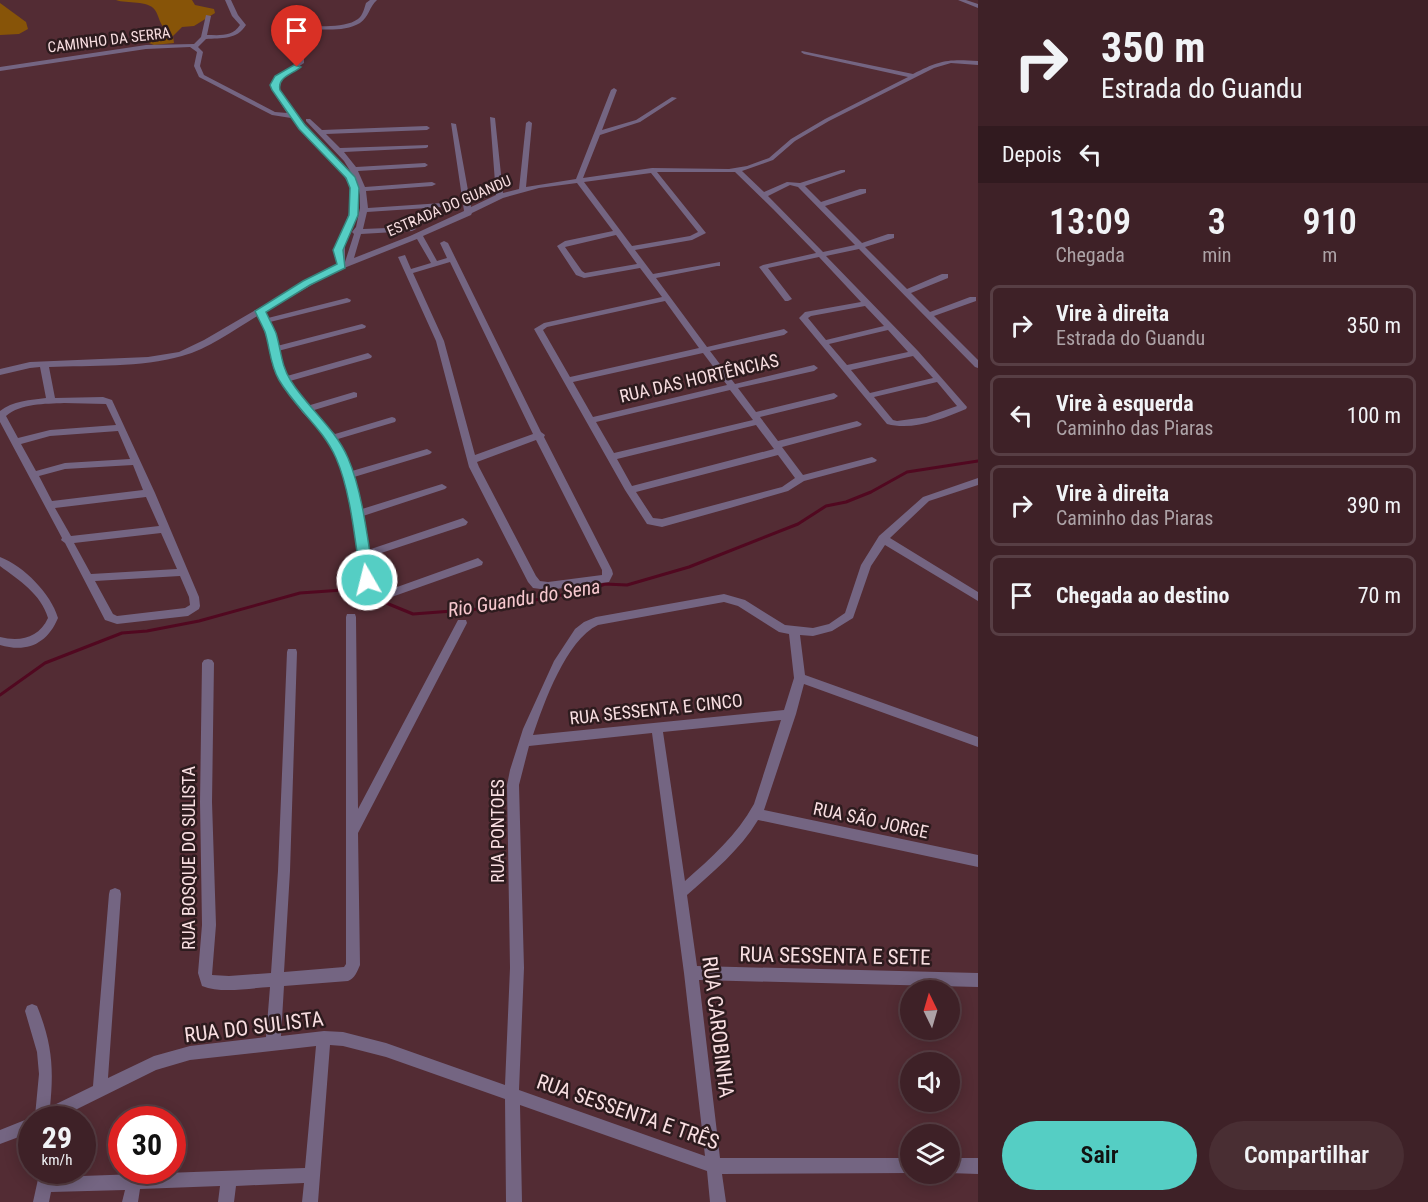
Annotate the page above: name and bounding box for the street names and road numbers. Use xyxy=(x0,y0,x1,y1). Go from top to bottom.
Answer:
street label: CAMINHO DA SERRA xyxy=(47,23,172,56)
street label: ESTRADA DO GUANDU xyxy=(384,172,514,240)
street label: RUA DAS HORTÊNCIAS xyxy=(617,349,781,407)
street label: RUA SESSENTA E CINCO xyxy=(568,689,744,729)
street label: RUA BOSQUE DO SULISTA xyxy=(178,765,199,950)
street label: RUA PONTOES xyxy=(487,779,508,883)
street label: RUA SÃO JORGE xyxy=(811,798,931,842)
street label: RUA SESSENTA E SETE xyxy=(739,942,931,970)
street label: RUA CAROBINHA xyxy=(697,955,739,1099)
street label: RUA DO SULISTA xyxy=(183,1007,325,1047)
street label: RUA SESSENTA E TRÊS xyxy=(534,1070,722,1155)

